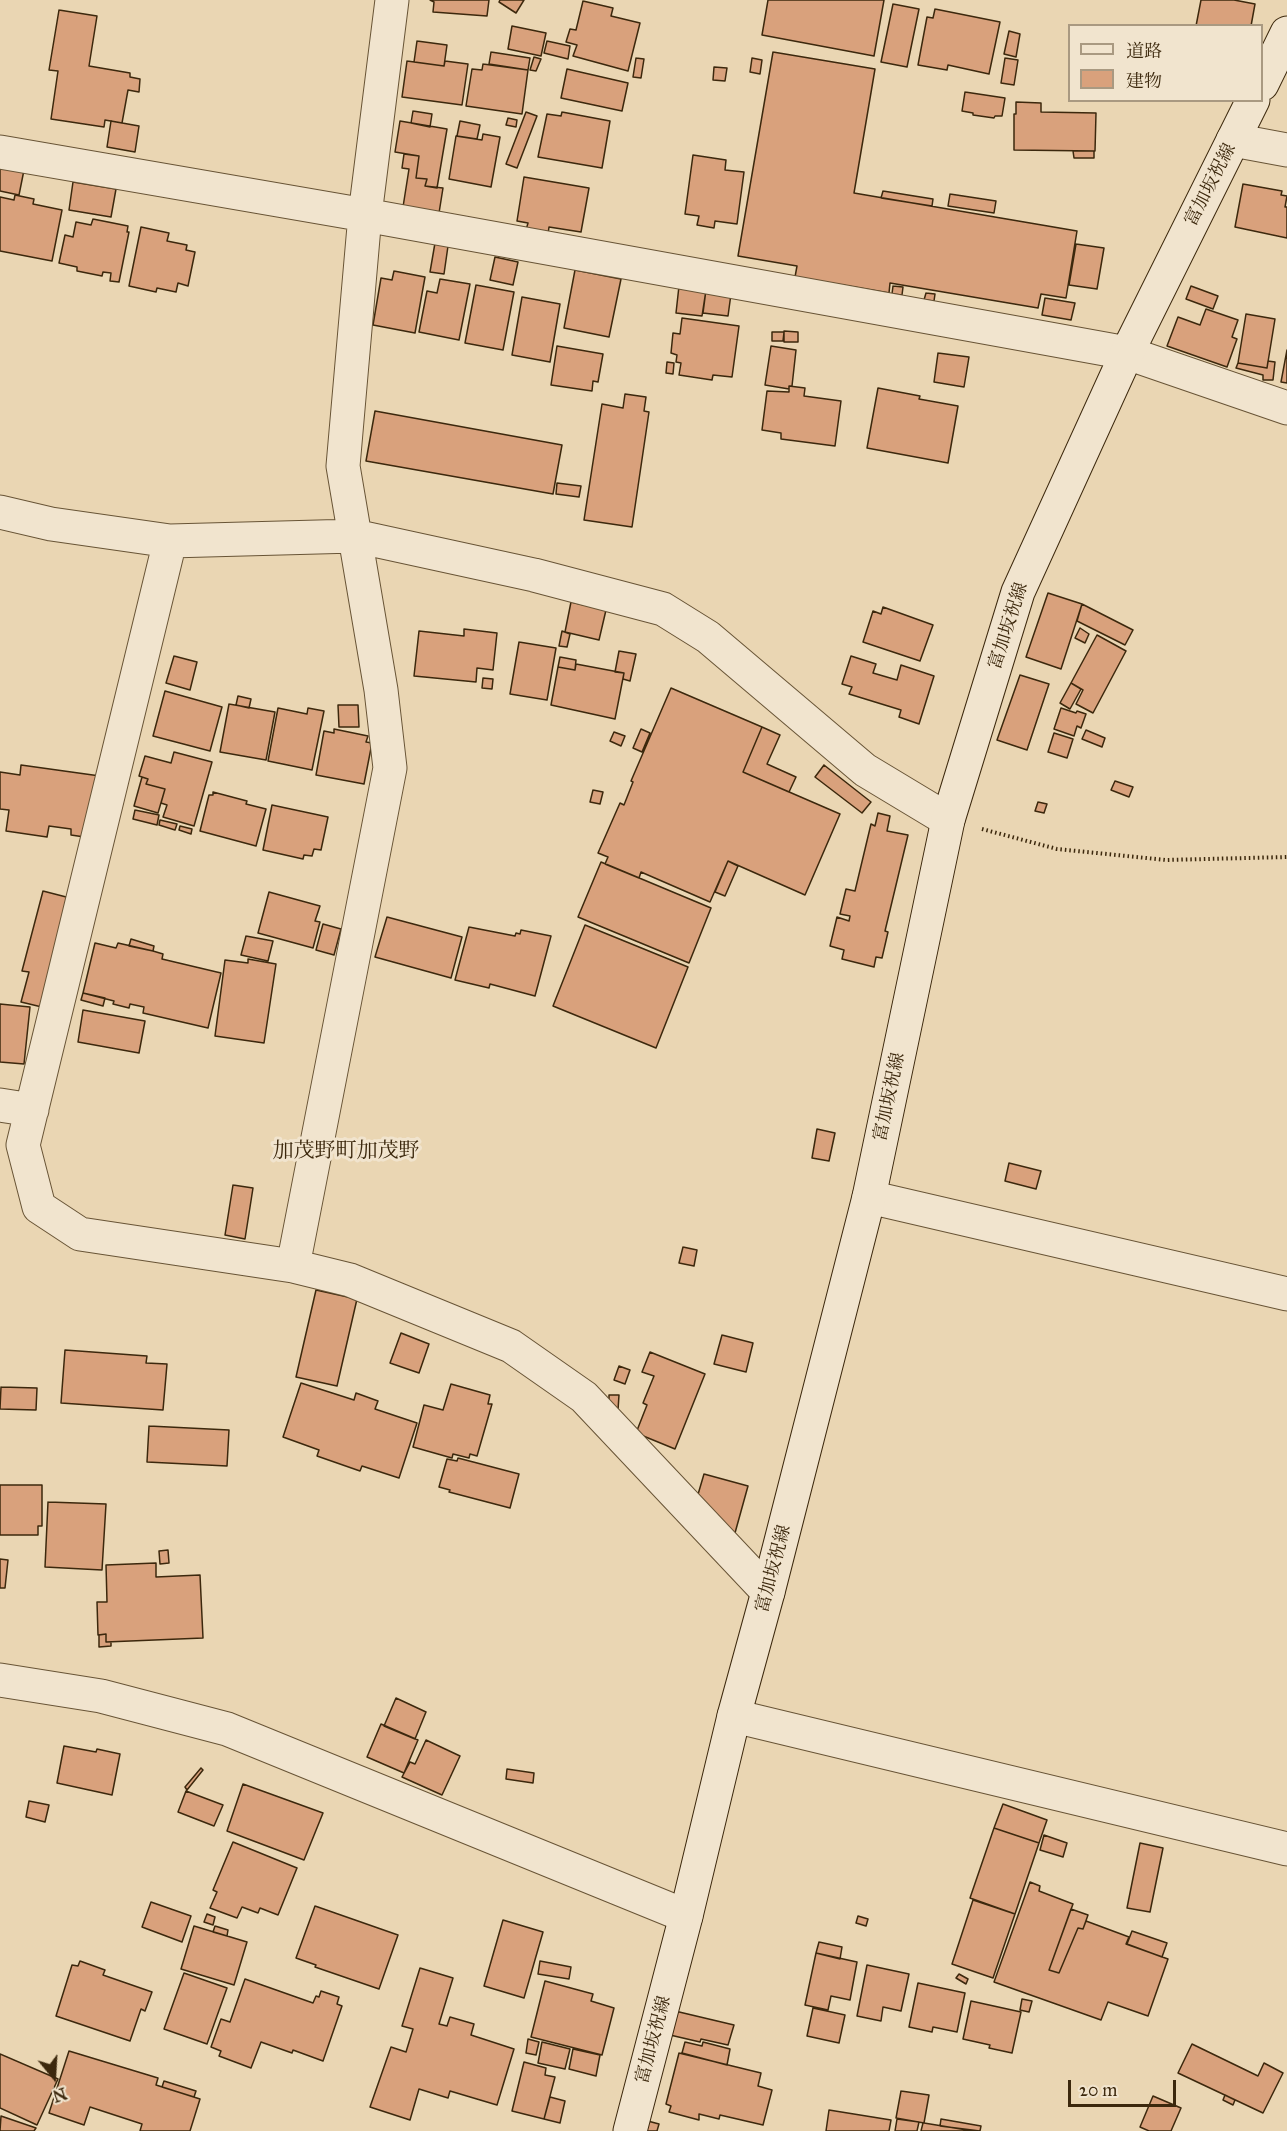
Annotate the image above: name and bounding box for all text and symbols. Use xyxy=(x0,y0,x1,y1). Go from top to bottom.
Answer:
legend xyxy=(1068,24,1263,102)
text: 道路 xyxy=(1126,40,1162,62)
text: 建物 xyxy=(1126,70,1162,92)
street label: 富加坂祝線 xyxy=(1181,140,1241,230)
street label: 富加坂祝線 xyxy=(985,580,1033,672)
street label: 富加坂祝線 xyxy=(870,1051,910,1143)
district label: 加茂野町加茂野 xyxy=(273,1139,419,1165)
street label: 富加坂祝線 xyxy=(752,1523,796,1615)
street label: 富加坂祝線 xyxy=(632,1994,676,2086)
north arrow xyxy=(24,2047,84,2107)
scale bar xyxy=(1071,2068,1179,2106)
text: 20 m xyxy=(1079,2079,1117,2101)
text: N xyxy=(50,2083,69,2106)

